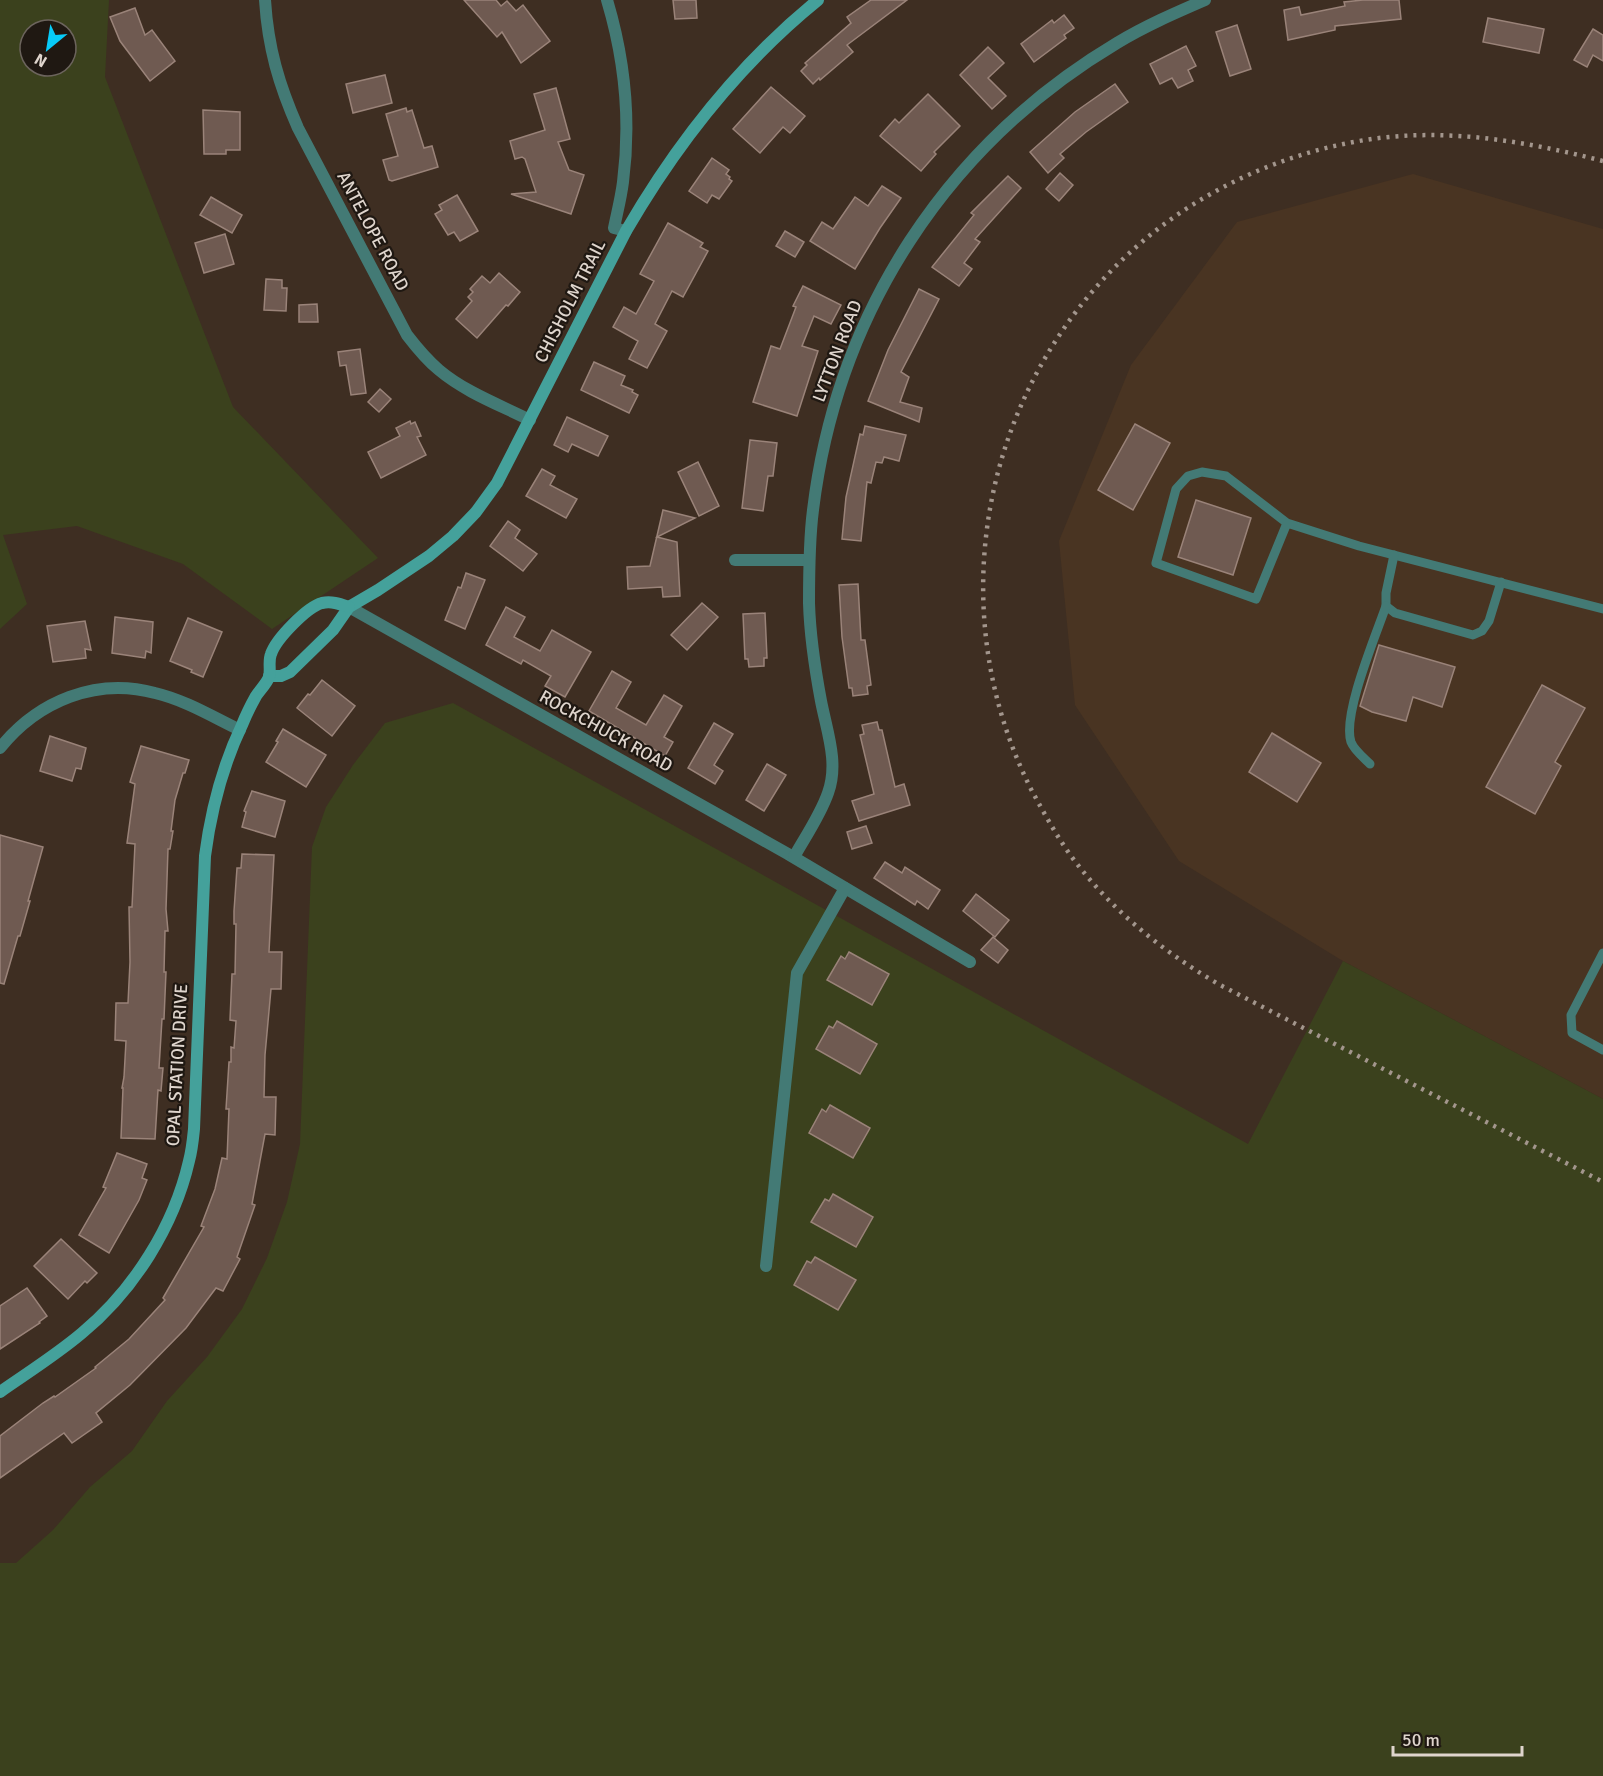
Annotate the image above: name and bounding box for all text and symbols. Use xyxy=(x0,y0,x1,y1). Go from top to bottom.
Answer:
north arrow xyxy=(18,18,78,78)
text: N xyxy=(31,49,51,72)
street label: ANTELOPE ROAD xyxy=(332,167,414,295)
street label: CHISHOLM TRAIL xyxy=(530,236,610,366)
street label: LYTTON ROAD xyxy=(808,297,866,405)
street label: ROCKCHUCK ROAD xyxy=(535,685,677,777)
street label: OPAL STATION DRIVE xyxy=(162,983,192,1147)
scale bar xyxy=(1393,1719,1522,1757)
text: 50 m xyxy=(1402,1729,1440,1751)

